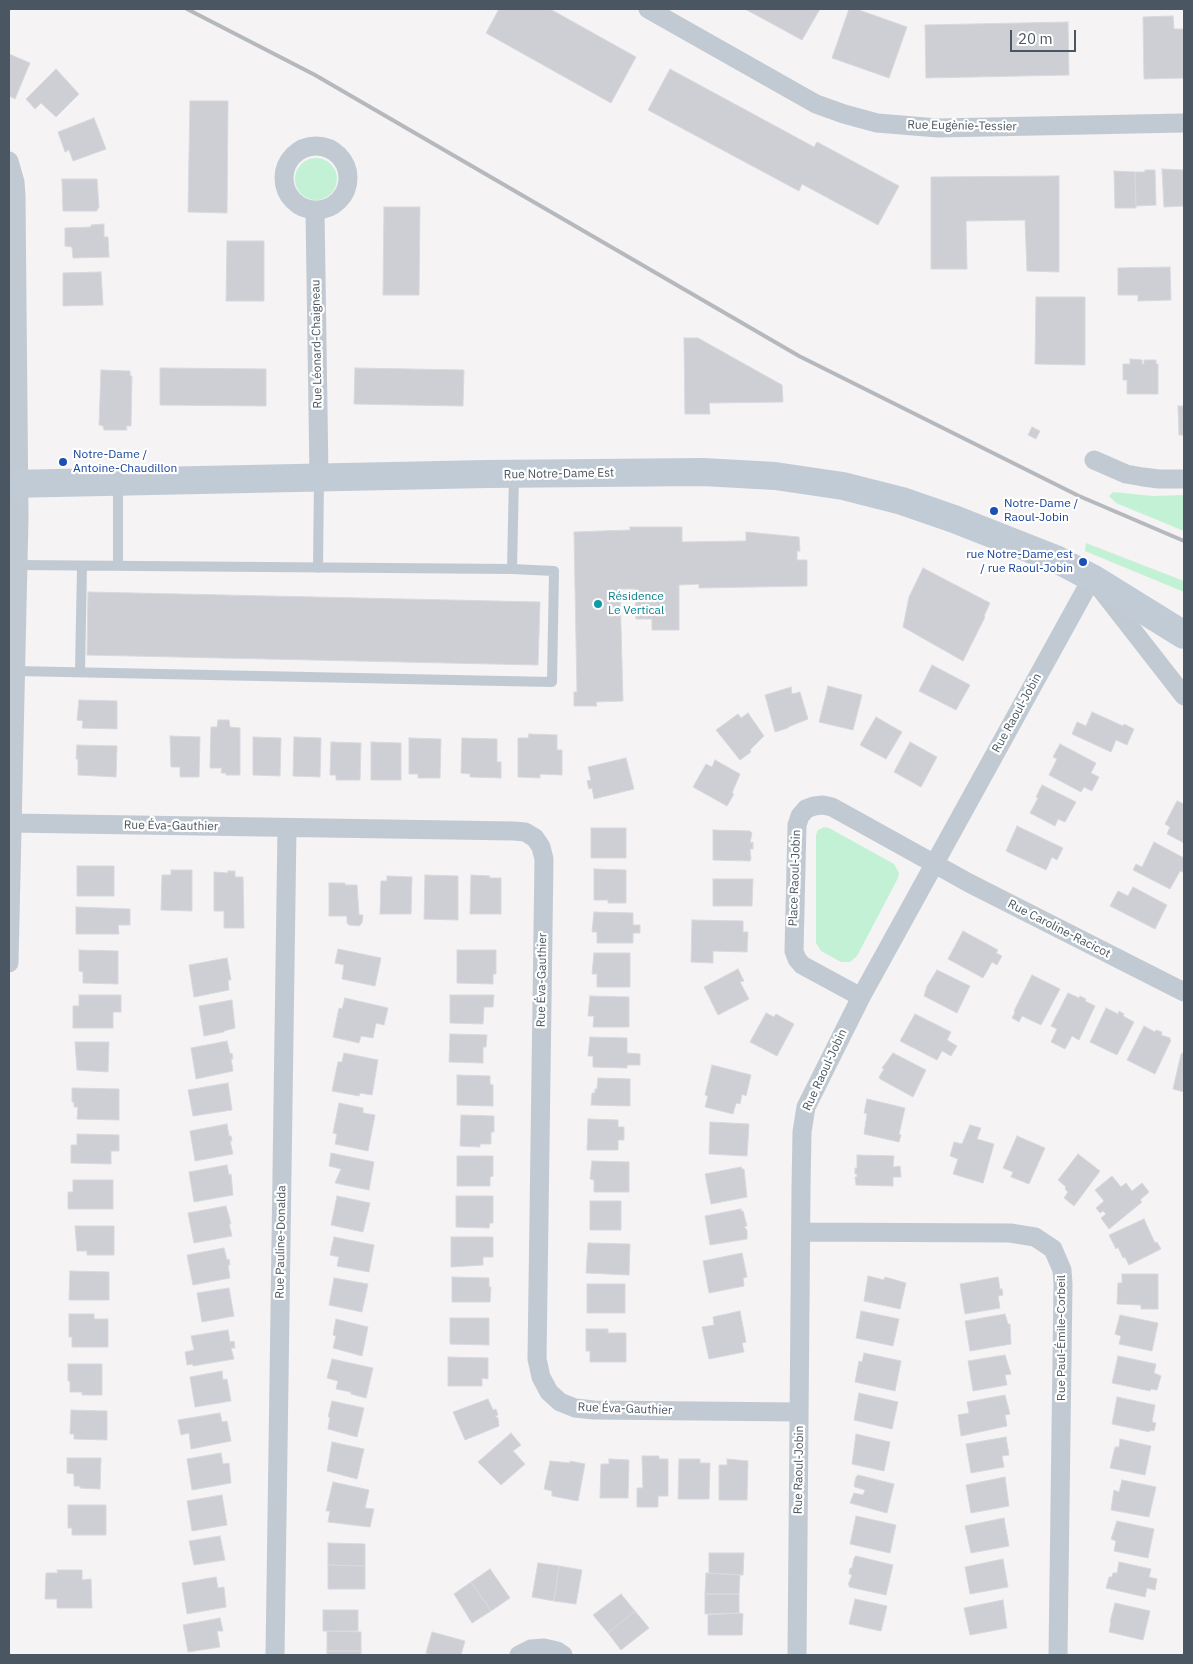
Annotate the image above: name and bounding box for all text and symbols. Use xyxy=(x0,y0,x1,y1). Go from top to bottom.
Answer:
scale bar xyxy=(1013,20,1079,52)
text: 20 m xyxy=(1018,29,1053,48)
street label: Rue Eugènie-Tessier xyxy=(907,118,1017,134)
street label: Rue Léonard-Chaigneau xyxy=(309,279,325,409)
place label: Notre-Dame / Antoine-Chaudillon xyxy=(73,448,177,476)
marker: Notre-Dame / Antoine-Chaudillon xyxy=(57,456,69,468)
street label: Rue Notre-Dame Est xyxy=(504,466,614,482)
place label: Notre-Dame / Raoul-Jobin xyxy=(1004,497,1078,525)
marker: Notre-Dame / Raoul-Jobin xyxy=(988,505,1000,517)
place label: rue Notre-Dame est / rue Raoul-Jobin xyxy=(966,548,1073,576)
marker: rue Notre-Dame est / rue Raoul-Jobin xyxy=(1077,556,1089,568)
place label: Résidence Le Vertical xyxy=(608,590,664,618)
marker: Résidence Le Vertical xyxy=(592,598,604,610)
street label: Rue Raoul-Jobin xyxy=(989,671,1045,755)
street label: Rue Éva-Gauthier xyxy=(124,818,218,834)
street label: Place Raoul-Jobin xyxy=(786,829,804,927)
street label: Rue Caroline-Racicot xyxy=(1005,897,1113,961)
street label: Rue Éva-Gauthier xyxy=(534,933,550,1027)
street label: Rue Raoul-Jobin xyxy=(800,1027,850,1113)
street label: Rue Pauline-Donalda xyxy=(273,1185,289,1299)
street label: Rue Paul-Émile-Corbeil xyxy=(1055,1275,1069,1401)
street label: Rue Éva-Gauthier xyxy=(577,1400,673,1418)
street label: Rue Raoul-Jobin xyxy=(791,1426,807,1514)

